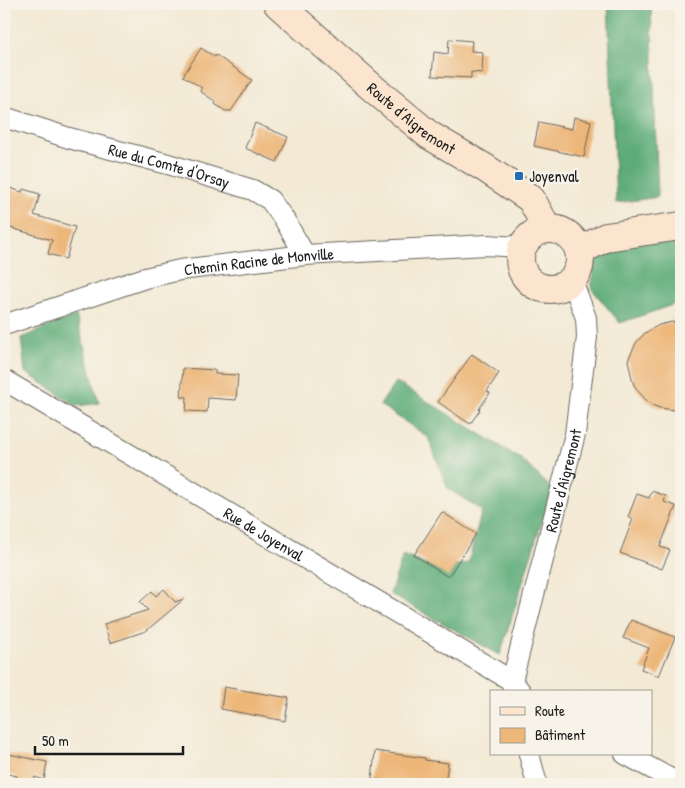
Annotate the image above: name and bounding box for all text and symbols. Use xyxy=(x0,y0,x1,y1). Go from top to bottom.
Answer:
street label: Route d’Aigremont xyxy=(362,77,460,160)
street label: Rue du Comte d'Orsay xyxy=(106,138,232,193)
place label: Joyenval xyxy=(529,165,579,187)
marker: Joyenval xyxy=(513,170,525,182)
street label: Chemin Racine de Monville xyxy=(183,242,335,280)
street label: Route d'Aigremont xyxy=(539,427,587,534)
street label: Rue de Joyenval xyxy=(220,502,309,567)
legend xyxy=(490,690,652,756)
text: Route xyxy=(535,700,565,721)
scale bar xyxy=(35,723,182,755)
text: Bâtiment xyxy=(535,724,586,745)
text: 50 m xyxy=(42,730,69,751)

